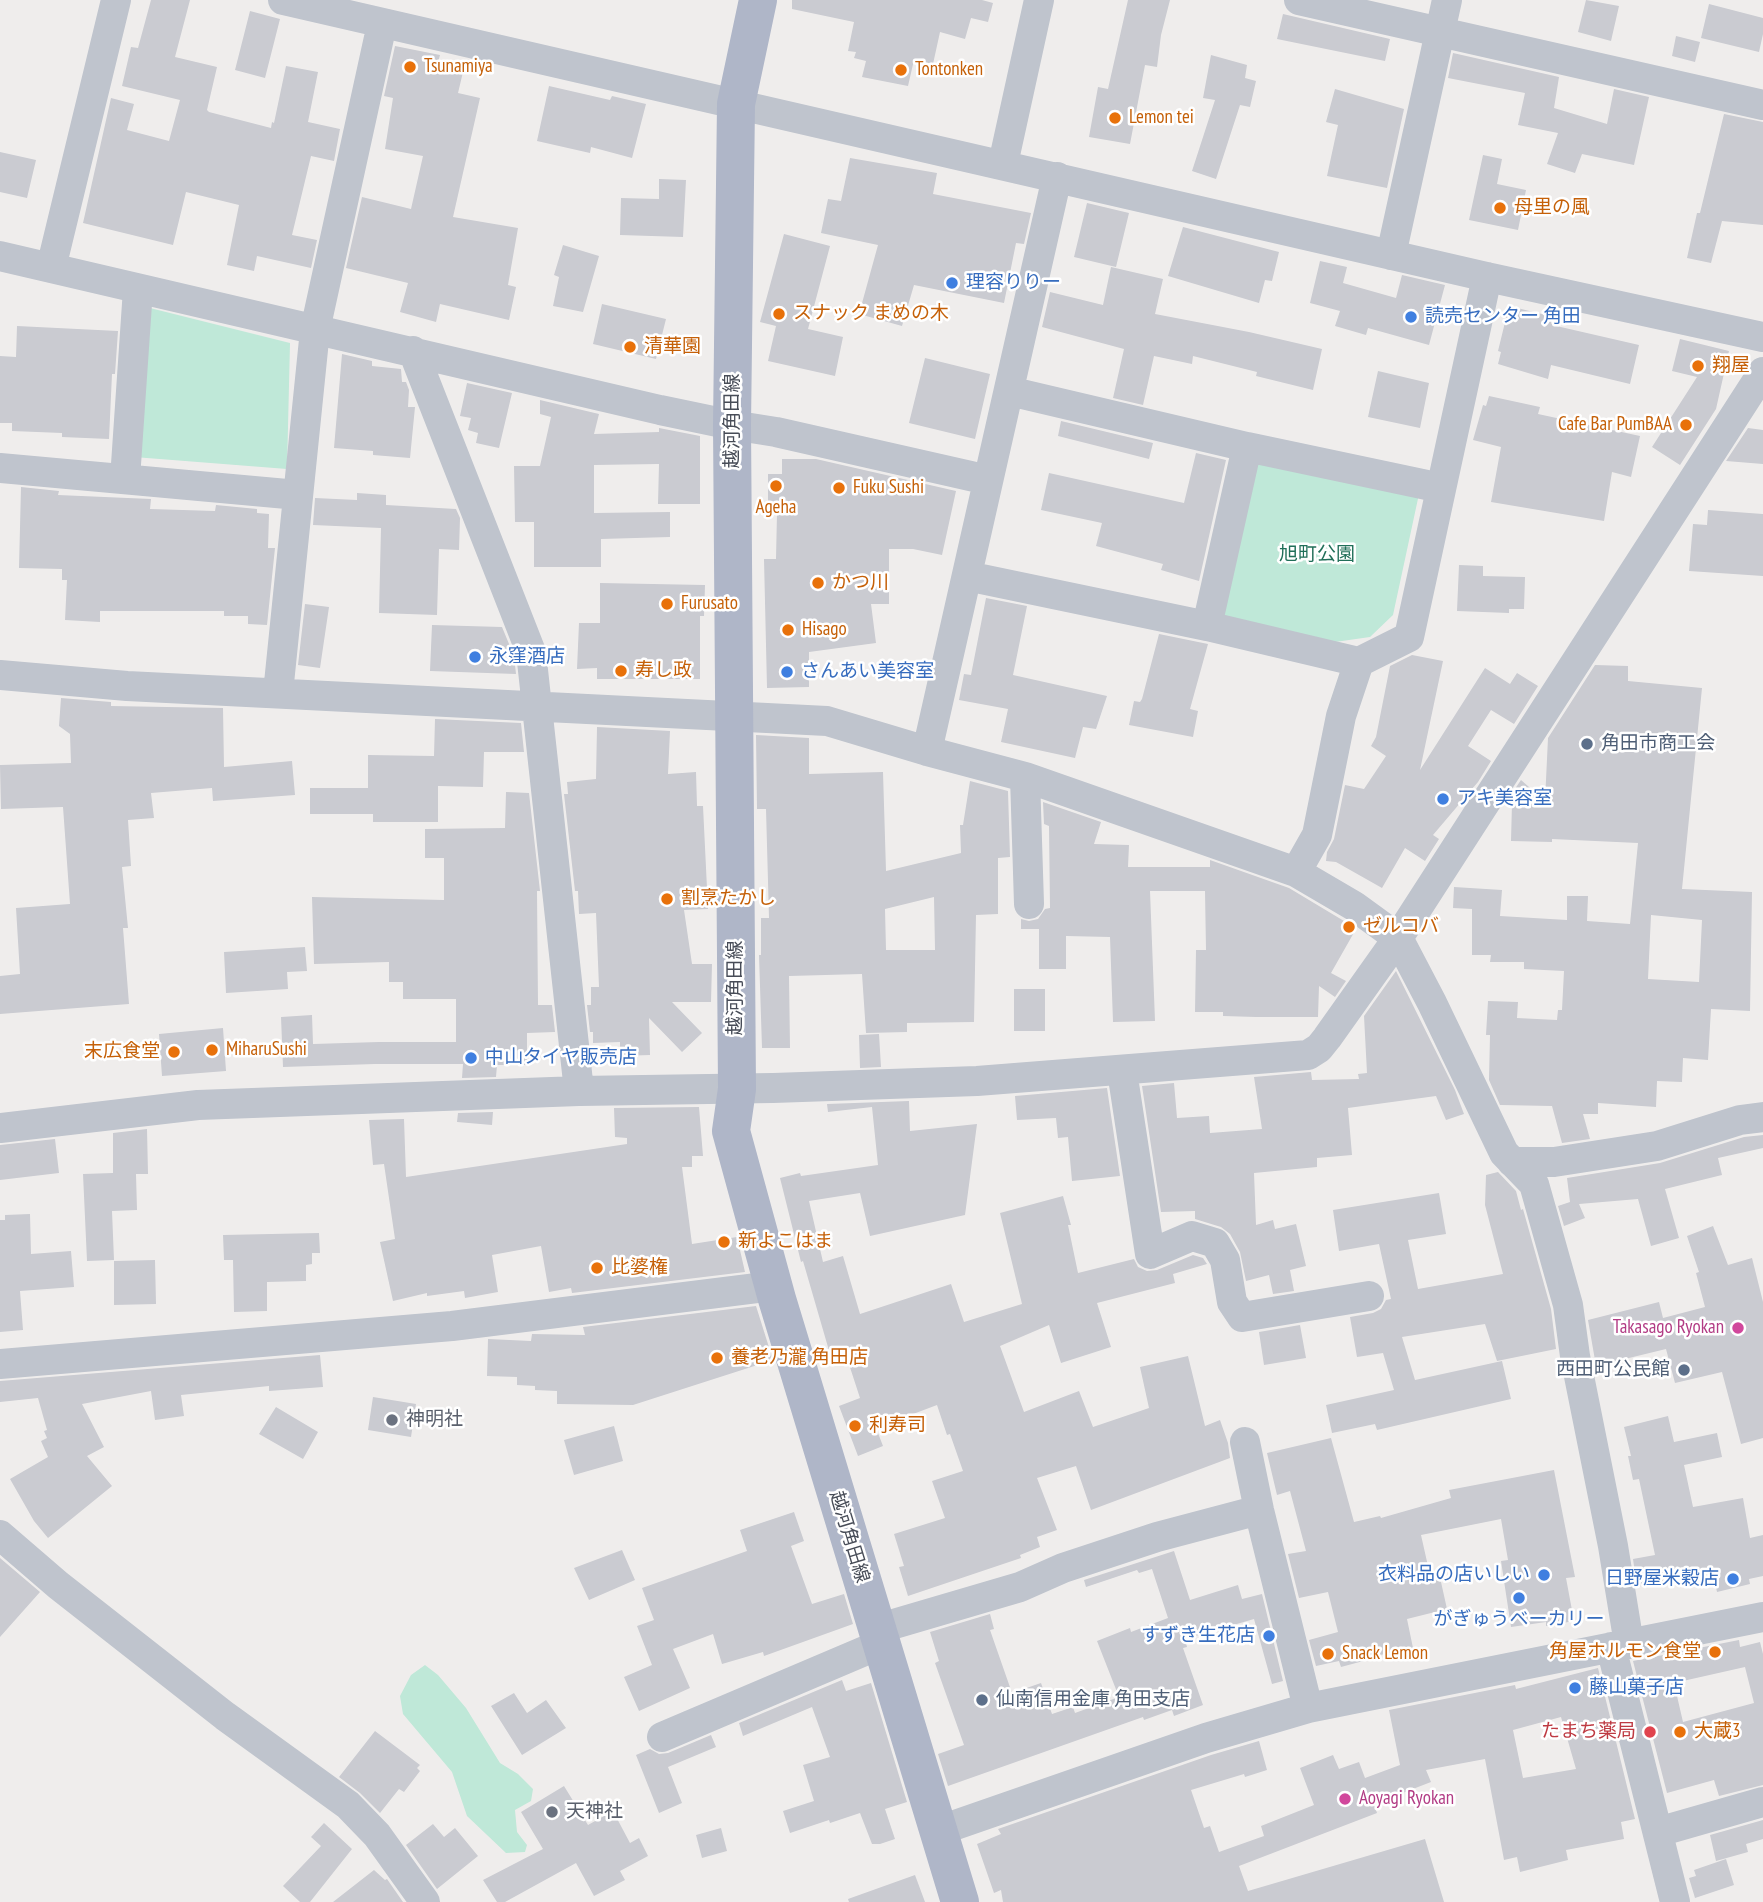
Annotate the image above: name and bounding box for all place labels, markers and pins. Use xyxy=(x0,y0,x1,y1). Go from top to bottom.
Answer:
place label: Tsunamiya xyxy=(424,56,493,78)
marker: Tsunamiya xyxy=(402,59,418,75)
place label: Tontonken xyxy=(915,59,983,81)
marker: Tontonken xyxy=(893,62,909,78)
place label: Lemon tei xyxy=(1129,107,1194,129)
marker: Lemon tei xyxy=(1107,110,1123,126)
place label: 母里の風 xyxy=(1514,197,1590,219)
marker: 母里の風 xyxy=(1492,200,1508,216)
place label: 理容りりー xyxy=(966,272,1061,294)
marker: 理容りりー xyxy=(944,275,960,291)
place label: スナック まめの木 xyxy=(793,303,949,325)
marker: スナック まめの木 xyxy=(771,306,787,322)
place label: 読売センター 角田 xyxy=(1425,306,1581,328)
marker: 読売センター 角田 xyxy=(1403,309,1419,325)
place label: 清華園 xyxy=(644,336,701,358)
marker: 清華園 xyxy=(622,339,638,355)
place label: 翔屋 xyxy=(1712,355,1750,377)
marker: 翔屋 xyxy=(1690,358,1706,374)
place label: Cafe Bar PumBAA xyxy=(1558,414,1672,436)
marker: Cafe Bar PumBAA xyxy=(1678,417,1694,433)
place label: Fuku Sushi xyxy=(853,477,924,499)
marker: Ageha xyxy=(768,478,784,494)
marker: Fuku Sushi xyxy=(831,480,847,496)
place label: Ageha xyxy=(756,497,796,519)
place label: かつ川 xyxy=(832,572,889,594)
marker: かつ川 xyxy=(810,575,826,591)
place label: Furusato xyxy=(681,593,738,615)
marker: Furusato xyxy=(659,596,675,612)
place label: Hisago xyxy=(802,619,847,641)
marker: Hisago xyxy=(780,622,796,638)
place label: 永窪酒店 xyxy=(489,646,565,668)
marker: 永窪酒店 xyxy=(467,649,483,665)
place label: 寿し政 xyxy=(635,660,692,682)
place label: さんあい美容室 xyxy=(801,661,934,683)
marker: 寿し政 xyxy=(613,663,629,679)
marker: さんあい美容室 xyxy=(779,664,795,680)
place label: 角田市商工会 xyxy=(1601,733,1715,755)
marker: 角田市商工会 xyxy=(1579,736,1595,752)
place label: アキ美容室 xyxy=(1457,788,1552,810)
marker: アキ美容室 xyxy=(1435,791,1451,807)
place label: 割烹たかし xyxy=(681,888,776,910)
marker: 割烹たかし xyxy=(659,891,675,907)
place label: ゼルコバ xyxy=(1363,916,1439,938)
marker: ゼルコバ xyxy=(1341,919,1357,935)
place label: MiharuSushi xyxy=(226,1039,307,1061)
place label: 末広食堂 xyxy=(84,1041,160,1063)
marker: MiharuSushi xyxy=(204,1042,220,1058)
marker: 末広食堂 xyxy=(166,1044,182,1060)
place label: 中山タイヤ販売店 xyxy=(485,1047,637,1069)
marker: 中山タイヤ販売店 xyxy=(463,1050,479,1066)
place label: 新よこはま xyxy=(738,1231,833,1253)
marker: 新よこはま xyxy=(716,1234,732,1250)
place label: 比婆権 xyxy=(611,1257,668,1279)
marker: 比婆権 xyxy=(589,1260,605,1276)
place label: Takasago Ryokan xyxy=(1613,1317,1724,1339)
marker: Takasago Ryokan xyxy=(1730,1320,1746,1336)
place label: 養老乃瀧 角田店 xyxy=(731,1347,868,1369)
marker: 養老乃瀧 角田店 xyxy=(709,1350,725,1366)
place label: 西田町公民館 xyxy=(1556,1359,1670,1381)
marker: 西田町公民館 xyxy=(1676,1362,1692,1378)
place label: 神明社 xyxy=(406,1409,463,1431)
marker: 神明社 xyxy=(384,1412,400,1428)
place label: 利寿司 xyxy=(869,1415,926,1437)
marker: 利寿司 xyxy=(847,1418,863,1434)
place label: 衣料品の店いしい xyxy=(1378,1564,1530,1586)
marker: 衣料品の店いしい xyxy=(1536,1567,1552,1583)
place label: 日野屋米穀店 xyxy=(1605,1568,1719,1590)
marker: 日野屋米穀店 xyxy=(1725,1571,1741,1587)
marker: がぎゅうベーカリー xyxy=(1511,1590,1527,1606)
place label: がぎゅうベーカリー xyxy=(1434,1609,1604,1631)
place label: すずき生花店 xyxy=(1141,1625,1255,1647)
marker: すずき生花店 xyxy=(1261,1628,1277,1644)
place label: 角屋ホルモン食堂 xyxy=(1549,1641,1701,1663)
place label: Snack Lemon xyxy=(1342,1643,1428,1665)
marker: 角屋ホルモン食堂 xyxy=(1707,1644,1723,1660)
marker: Snack Lemon xyxy=(1320,1646,1336,1662)
place label: 藤山菓子店 xyxy=(1589,1677,1684,1699)
marker: 藤山菓子店 xyxy=(1567,1680,1583,1696)
place label: 仙南信用金庫 角田支店 xyxy=(996,1689,1190,1711)
marker: 仙南信用金庫 角田支店 xyxy=(974,1692,990,1708)
place label: たまち薬局 xyxy=(1541,1721,1636,1743)
place label: 大蔵3 xyxy=(1694,1721,1741,1743)
marker: たまち薬局 xyxy=(1642,1724,1658,1740)
marker: 大蔵3 xyxy=(1672,1724,1688,1740)
place label: Aoyagi Ryokan xyxy=(1359,1788,1454,1810)
marker: Aoyagi Ryokan xyxy=(1337,1791,1353,1807)
place label: 天神社 xyxy=(566,1801,623,1823)
marker: 天神社 xyxy=(544,1804,560,1820)

